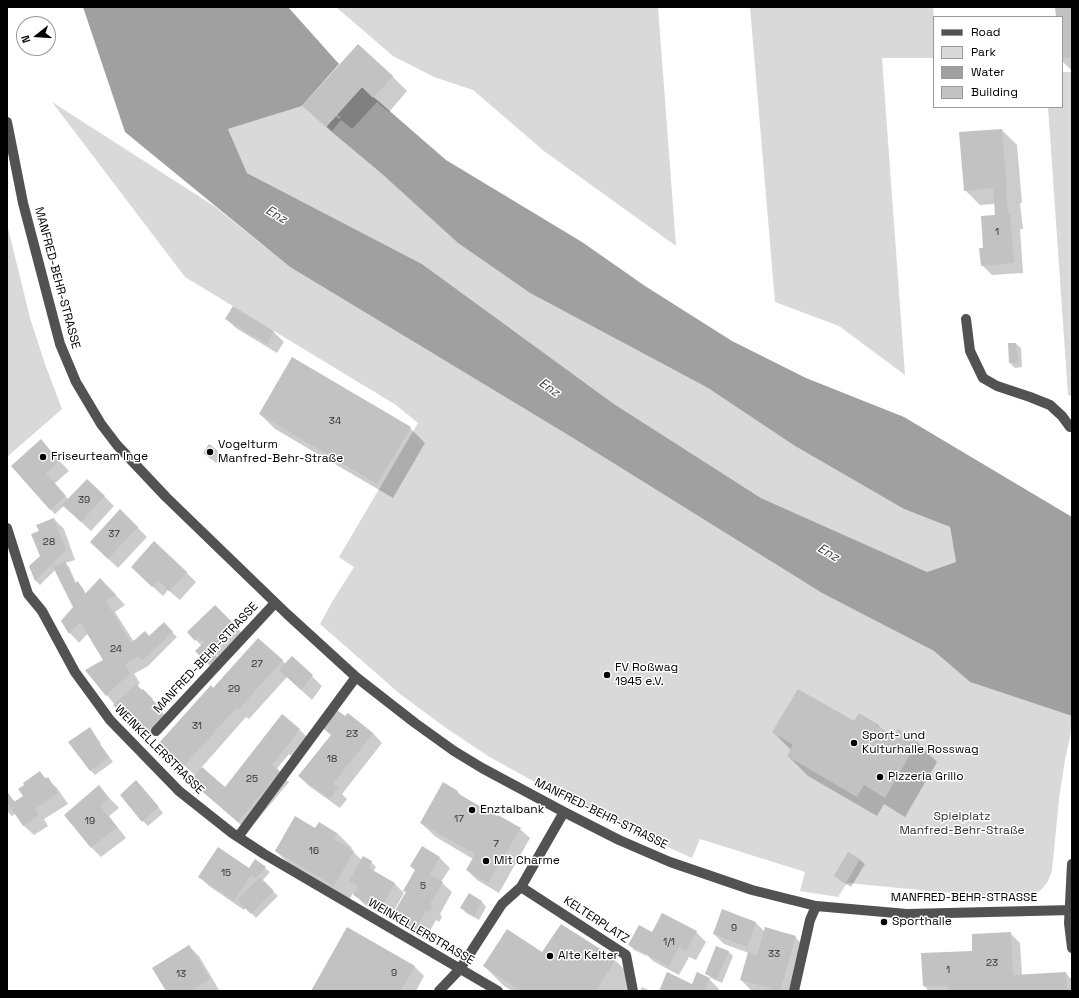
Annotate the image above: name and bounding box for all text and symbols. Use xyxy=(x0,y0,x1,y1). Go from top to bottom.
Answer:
north arrow xyxy=(16,16,56,56)
legend xyxy=(933,16,1063,108)
text: Road xyxy=(971,24,1000,40)
text: N xyxy=(18,34,33,45)
text: Park xyxy=(971,44,996,60)
text: Water xyxy=(971,64,1005,80)
text: Building xyxy=(971,84,1018,100)
water label: Enz xyxy=(263,203,289,227)
street label: MANFRED-BEHR-STRASSE xyxy=(31,205,83,351)
house number: 1 xyxy=(995,226,999,238)
water label: Enz xyxy=(535,375,563,401)
house number: 34 xyxy=(329,415,341,427)
place label: Vogelturm Manfred-Behr-Straße xyxy=(218,438,343,466)
marker: Vogelturm Manfred-Behr-Straße xyxy=(205,447,215,457)
place label: Friseurteam Inge xyxy=(51,450,148,464)
marker: Friseurteam Inge xyxy=(38,452,48,462)
house number: 39 xyxy=(78,494,90,506)
house number: 37 xyxy=(108,528,120,540)
house number: 28 xyxy=(43,536,55,548)
water label: Enz xyxy=(815,541,841,565)
street label: MANFRED-BEHR-STRASSE xyxy=(151,600,261,716)
house number: 24 xyxy=(110,643,122,655)
house number: 27 xyxy=(251,658,263,670)
place label: FV Roßwag 1945 e.V. xyxy=(615,661,678,689)
marker: FV Roßwag 1945 e.V. xyxy=(602,670,612,680)
house number: 29 xyxy=(228,683,240,695)
street label: WEINKELLERSTRASSE xyxy=(111,702,207,798)
house number: 31 xyxy=(192,720,202,732)
house number: 23 xyxy=(346,728,358,740)
place label: Sport- und Kulturhalle Rosswag xyxy=(862,729,979,757)
marker: Sport- und Kulturhalle Rosswag xyxy=(849,738,859,748)
house number: 18 xyxy=(327,753,337,765)
place label: Pizzeria Grillo xyxy=(888,770,964,784)
marker: Pizzeria Grillo xyxy=(875,772,885,782)
house number: 25 xyxy=(246,773,258,785)
street label: MANFRED-BEHR-STRASSE xyxy=(532,775,670,853)
place label: Enztalbank xyxy=(480,803,544,817)
marker: Enztalbank xyxy=(467,805,477,815)
park label: Spielplatz Manfred-Behr-Straße xyxy=(899,810,1025,838)
house number: 17 xyxy=(454,813,464,825)
house number: 19 xyxy=(85,815,95,827)
house number: 7 xyxy=(493,838,499,850)
house number: 16 xyxy=(309,845,319,857)
place label: Mit Charme xyxy=(494,854,560,868)
marker: Mit Charme xyxy=(481,856,491,866)
house number: 15 xyxy=(221,867,231,879)
house number: 5 xyxy=(420,880,426,892)
street label: MANFRED-BEHR-STRASSE xyxy=(891,891,1037,905)
street label: KELTERPLATZ xyxy=(560,893,632,947)
street label: WEINKELLERSTRASSE xyxy=(365,896,477,968)
place label: Sporthalle xyxy=(892,915,952,929)
marker: Sporthalle xyxy=(879,917,889,927)
house number: 9 xyxy=(731,922,737,934)
house number: 1/1 xyxy=(663,936,675,948)
house number: 33 xyxy=(768,948,780,960)
place label: Alte Kelter xyxy=(558,949,618,963)
marker: Alte Kelter xyxy=(545,951,555,961)
house number: 23 xyxy=(986,957,998,969)
house number: 1 xyxy=(946,964,950,976)
house number: 9 xyxy=(391,967,397,979)
house number: 13 xyxy=(176,968,186,980)

